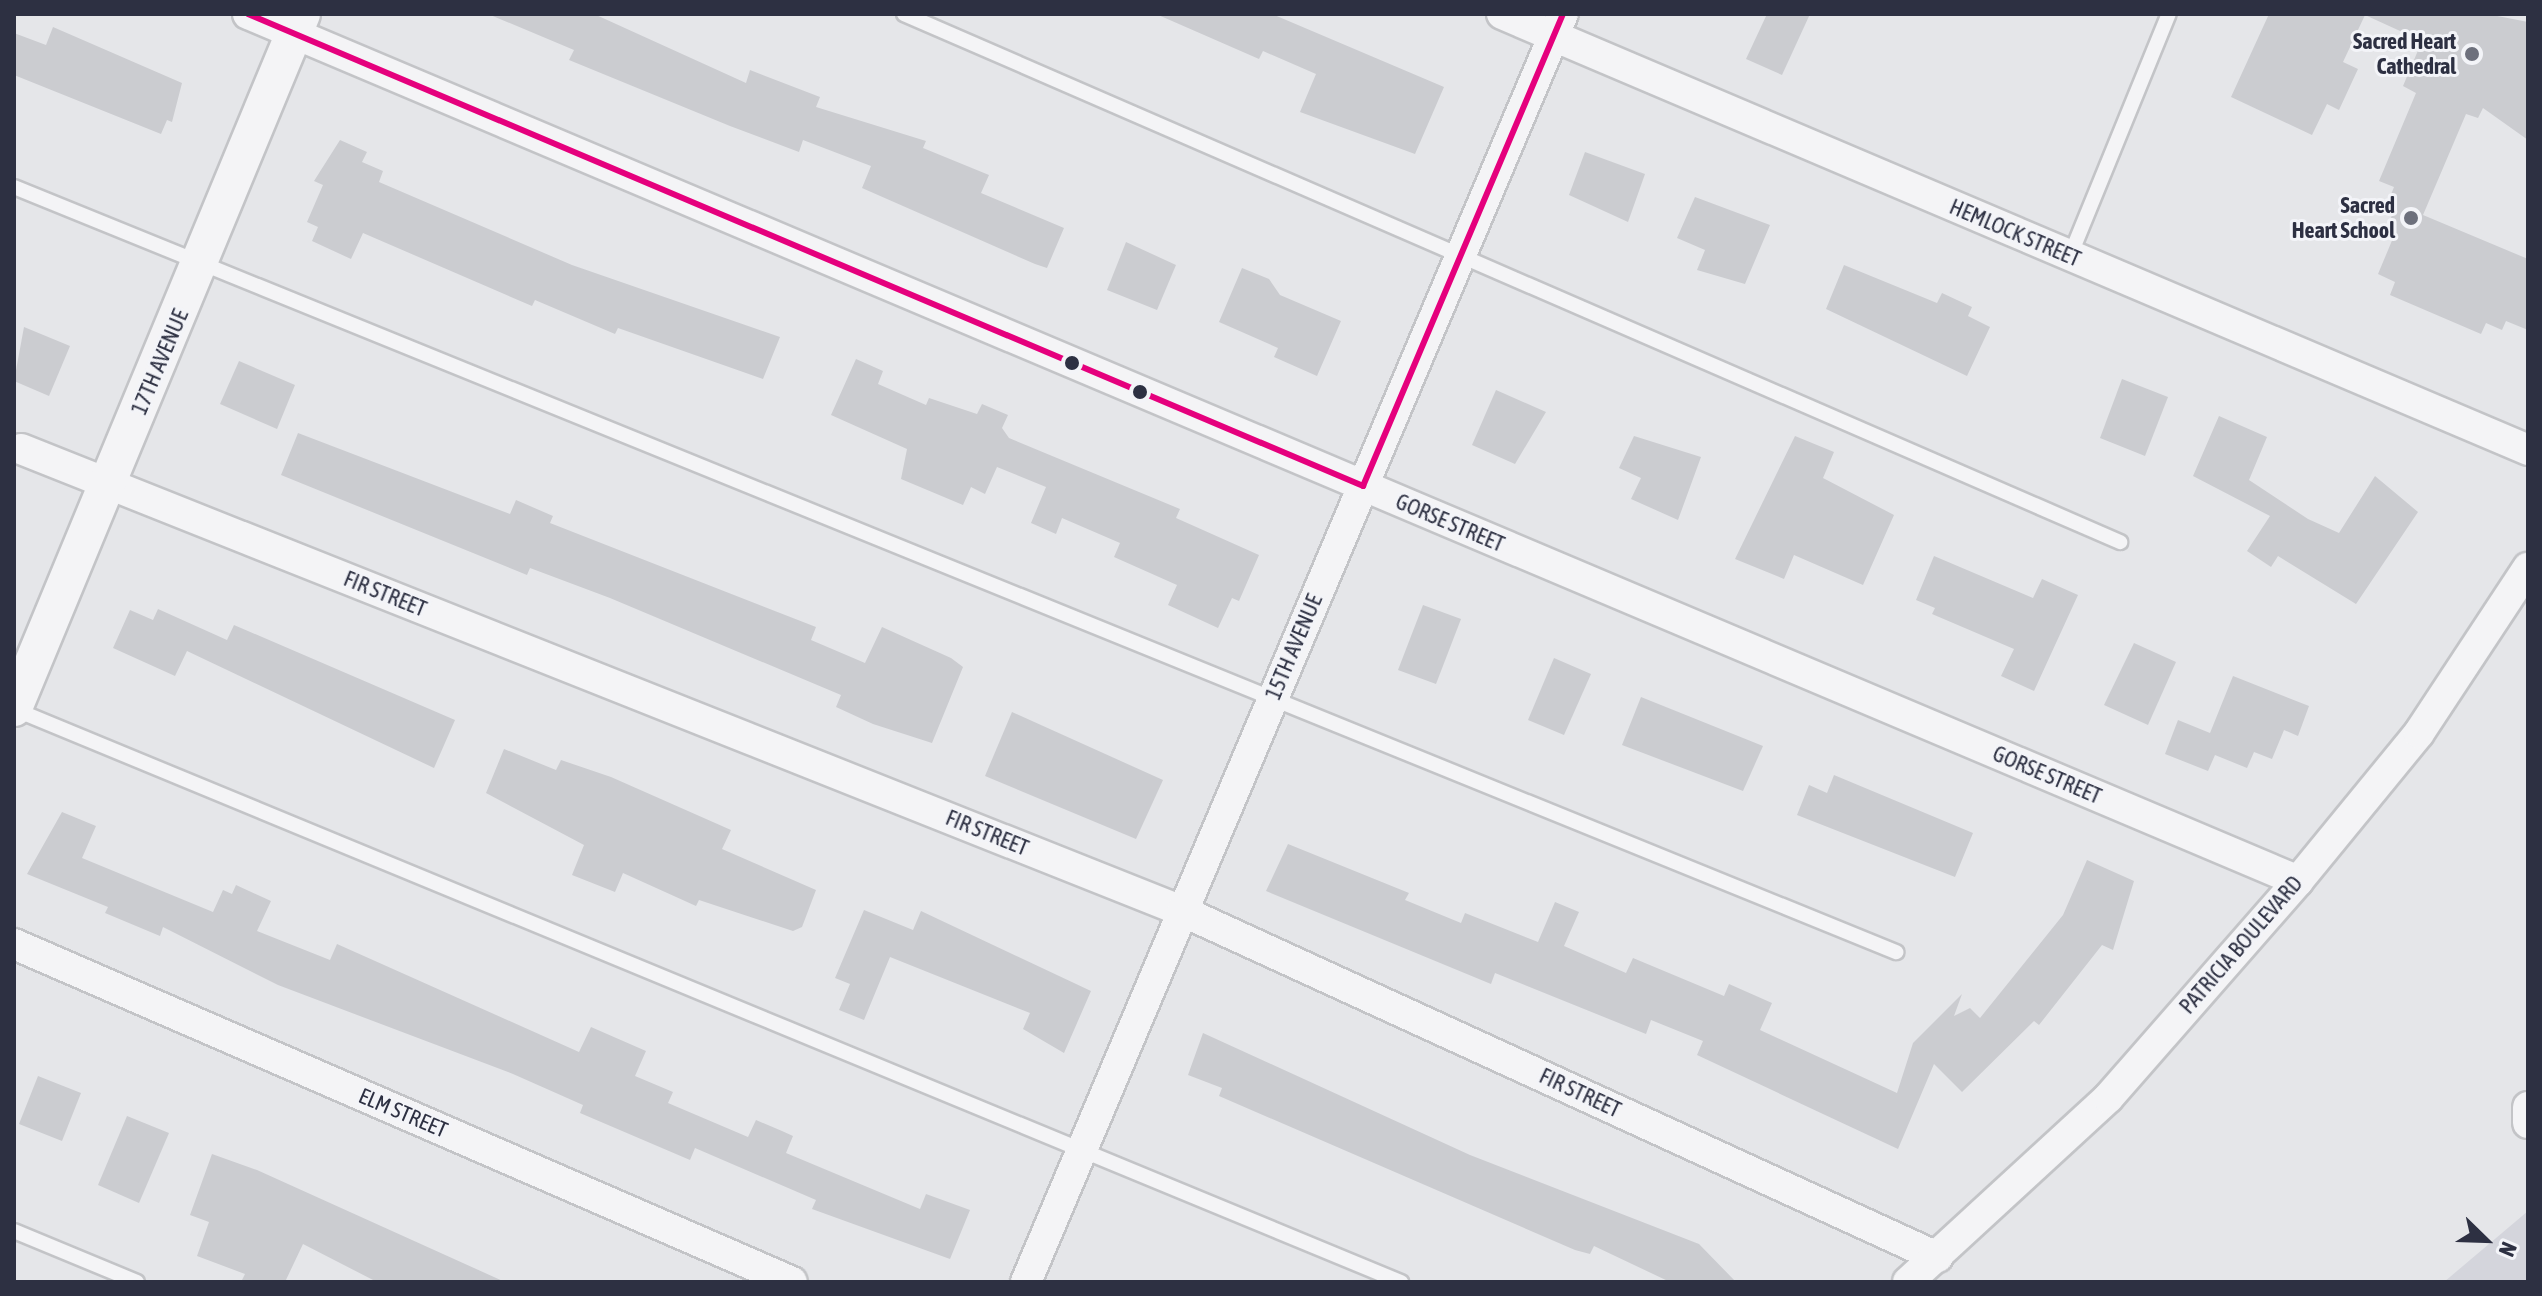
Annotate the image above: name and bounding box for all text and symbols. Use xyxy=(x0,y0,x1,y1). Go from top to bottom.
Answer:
place label: Sacred Heart Cathedral xyxy=(2353,28,2456,80)
marker: Sacred Heart Cathedral xyxy=(2463,45,2481,63)
place label: Sacred Heart School xyxy=(2292,192,2395,244)
street label: HEMLOCK STREET xyxy=(1945,194,2085,272)
marker: Sacred Heart School xyxy=(2402,209,2420,227)
street label: 17TH AVENUE xyxy=(126,305,194,419)
unlabelled marker xyxy=(1064,355,1080,371)
unlabelled marker xyxy=(1132,384,1148,400)
street label: GORSE STREET xyxy=(1392,488,1508,558)
street label: FIR STREET xyxy=(340,566,430,622)
street label: 15TH AVENUE xyxy=(1260,590,1328,704)
street label: GORSE STREET xyxy=(1989,740,2105,810)
street label: FIR STREET xyxy=(942,805,1032,861)
street label: PATRICIA BOULEVARD xyxy=(2174,871,2308,1019)
street label: FIR STREET xyxy=(1535,1063,1625,1123)
street label: ELM STREET xyxy=(355,1082,451,1144)
north arrow xyxy=(2446,1200,2526,1280)
text: N xyxy=(2494,1238,2523,1260)

